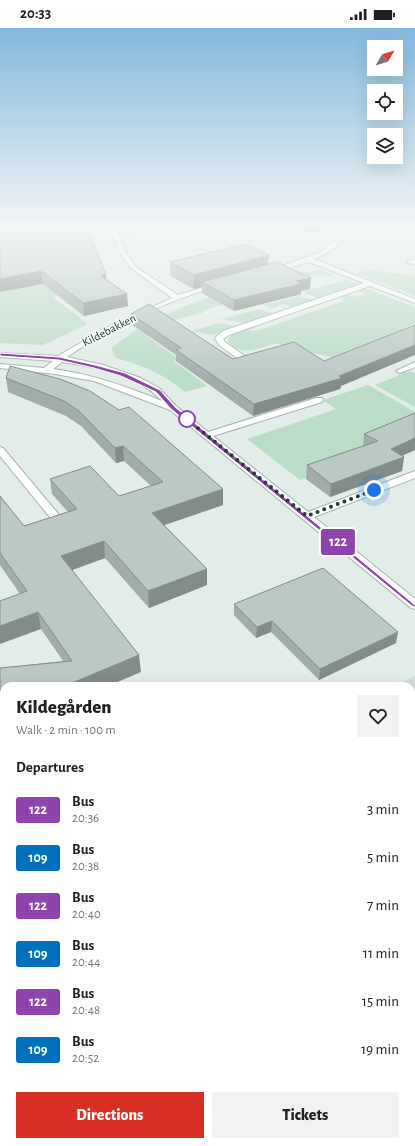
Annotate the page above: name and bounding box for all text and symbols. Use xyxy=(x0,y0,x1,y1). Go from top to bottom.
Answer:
text: 20:33 xyxy=(20,6,51,21)
north arrow xyxy=(367,40,403,76)
map controls xyxy=(367,40,403,164)
button: locate xyxy=(367,84,403,120)
button: layers xyxy=(367,128,403,164)
street label: Kildebakken xyxy=(80,311,138,349)
unlabelled marker xyxy=(178,410,196,428)
your location xyxy=(364,480,384,500)
line badge: 122 xyxy=(315,529,361,555)
text: 122 xyxy=(329,535,347,549)
button: heart xyxy=(357,695,399,737)
text: Kildegården xyxy=(16,698,111,717)
text: Walk · 2 min · 100 m xyxy=(16,724,116,737)
text: Departures xyxy=(16,760,84,775)
text: Bus xyxy=(72,794,94,809)
text: 3 min xyxy=(367,802,399,817)
text: 122 xyxy=(29,803,47,817)
text: 20:36 xyxy=(72,812,99,825)
text: Bus xyxy=(72,842,94,857)
text: 5 min xyxy=(367,850,399,865)
text: 109 xyxy=(28,851,48,865)
text: 20:38 xyxy=(72,860,99,873)
text: Bus xyxy=(72,890,94,905)
text: 7 min xyxy=(367,898,399,913)
text: 122 xyxy=(29,899,47,913)
text: 20:40 xyxy=(72,908,101,921)
text: Bus xyxy=(72,938,94,953)
text: 11 min xyxy=(363,946,399,961)
text: 109 xyxy=(28,947,48,961)
text: 20:44 xyxy=(72,956,100,969)
text: Bus xyxy=(72,986,94,1001)
text: 15 min xyxy=(362,994,399,1009)
text: 122 xyxy=(29,995,47,1009)
text: 20:48 xyxy=(72,1004,100,1017)
text: Bus xyxy=(72,1034,94,1049)
text: 19 min xyxy=(361,1042,399,1057)
text: 109 xyxy=(28,1043,48,1057)
text: 20:52 xyxy=(72,1052,99,1065)
button: Directions xyxy=(16,1092,204,1138)
button: Tickets xyxy=(212,1092,399,1138)

